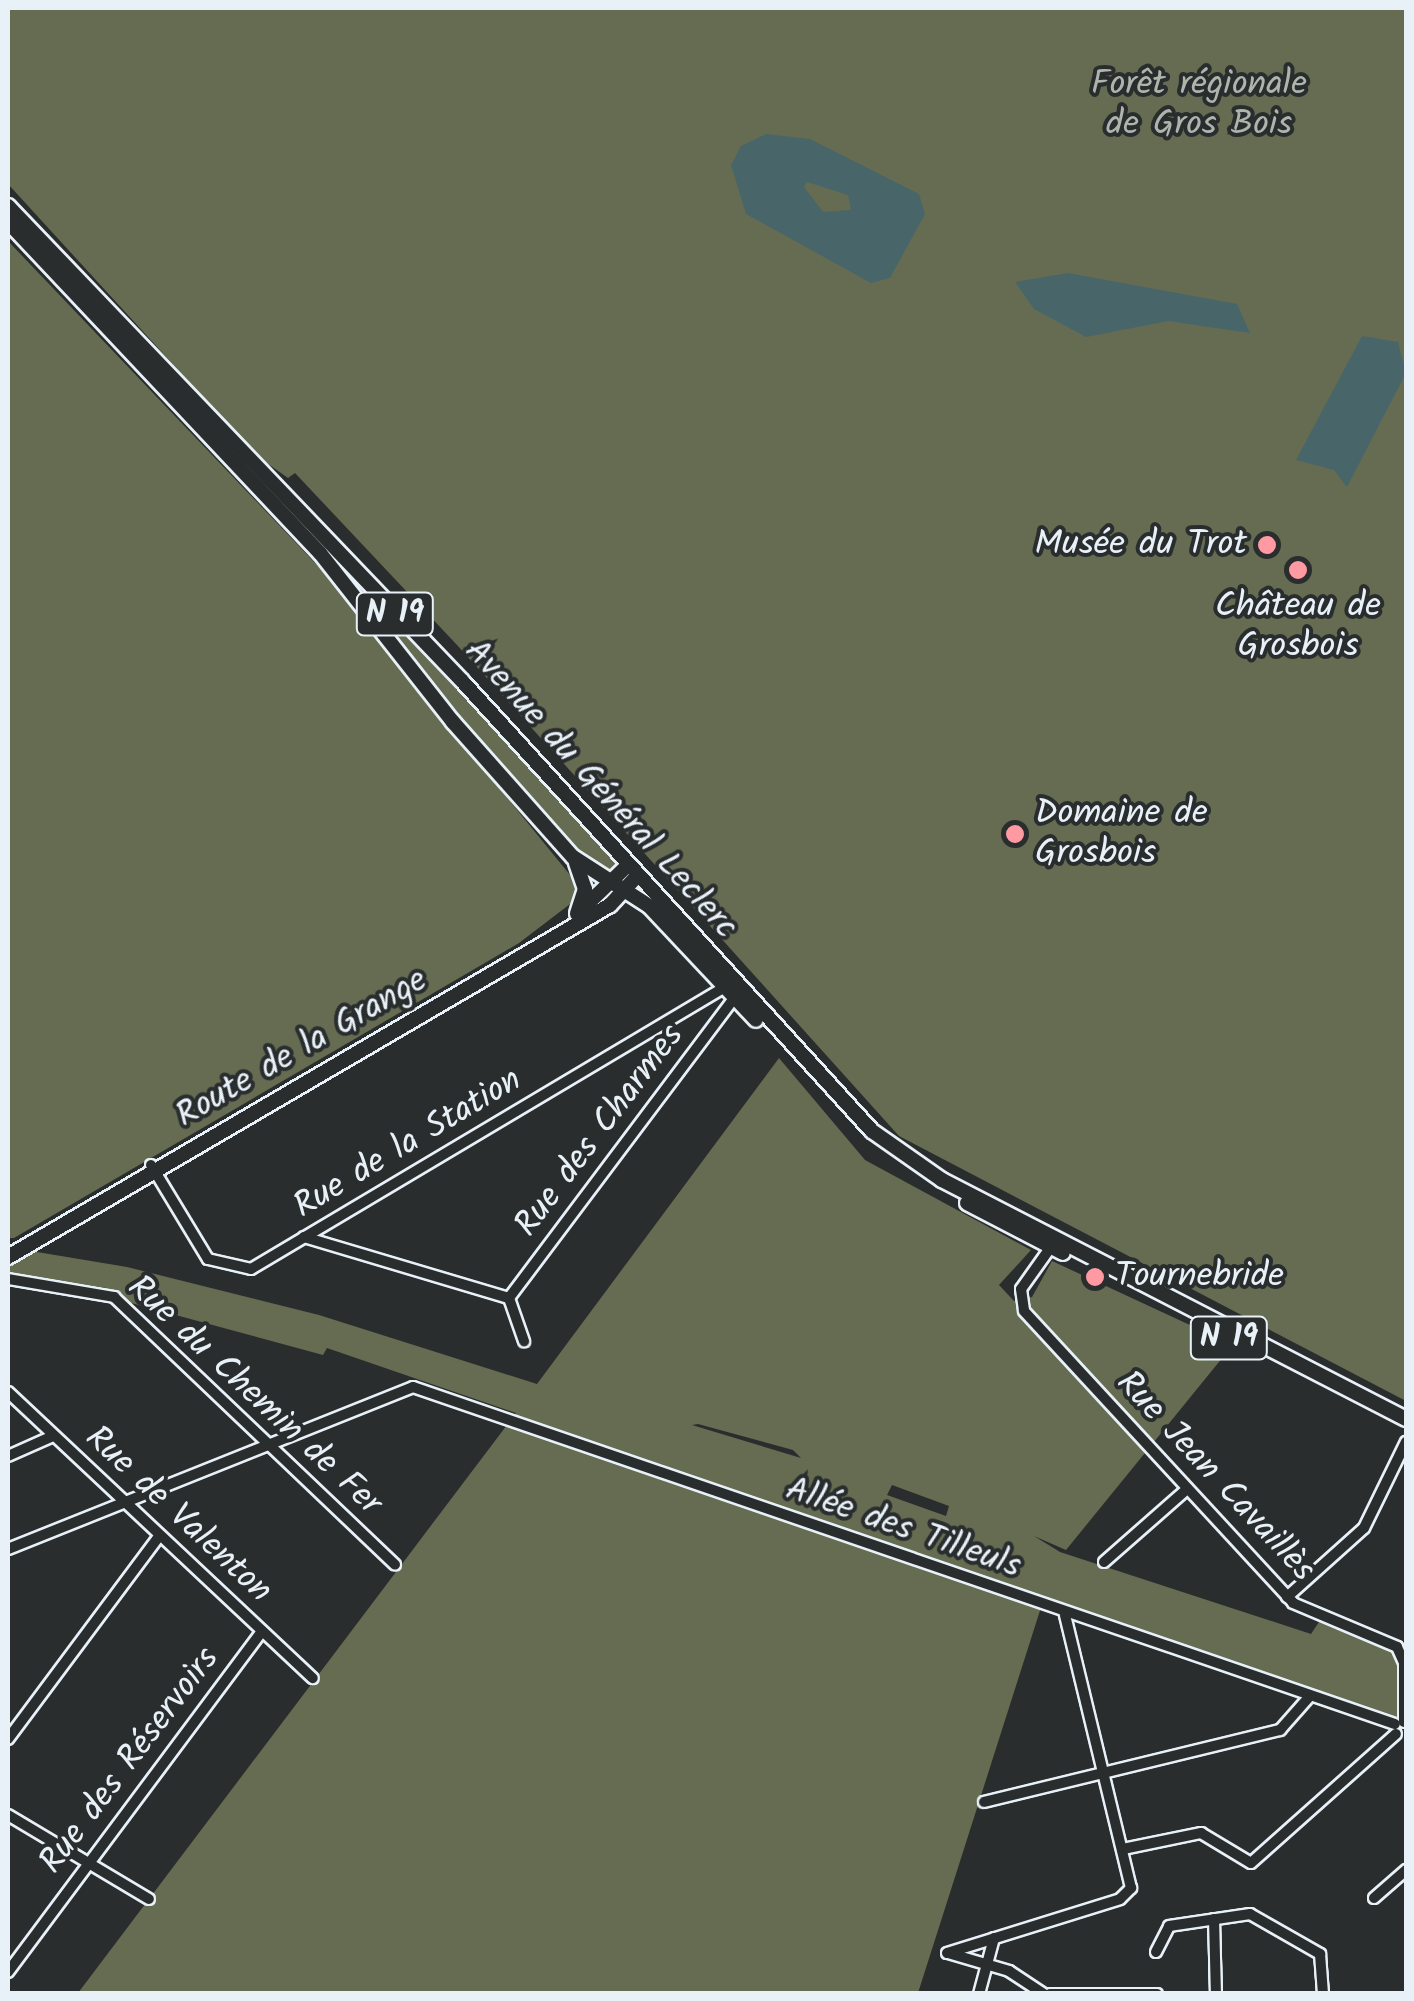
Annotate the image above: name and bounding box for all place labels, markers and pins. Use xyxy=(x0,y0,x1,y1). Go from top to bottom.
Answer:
place label: Musée du Trot xyxy=(1034,524,1247,566)
marker: Musée du Trot xyxy=(1256,534,1278,556)
marker: Château de Grosbois xyxy=(1287,559,1309,581)
place label: Château de Grosbois xyxy=(1215,586,1381,668)
place label: Domaine de Grosbois xyxy=(1035,793,1208,875)
marker: Domaine de Grosbois xyxy=(1004,823,1026,845)
place label: Tournebride xyxy=(1115,1256,1284,1298)
marker: Tournebride xyxy=(1084,1266,1106,1288)

